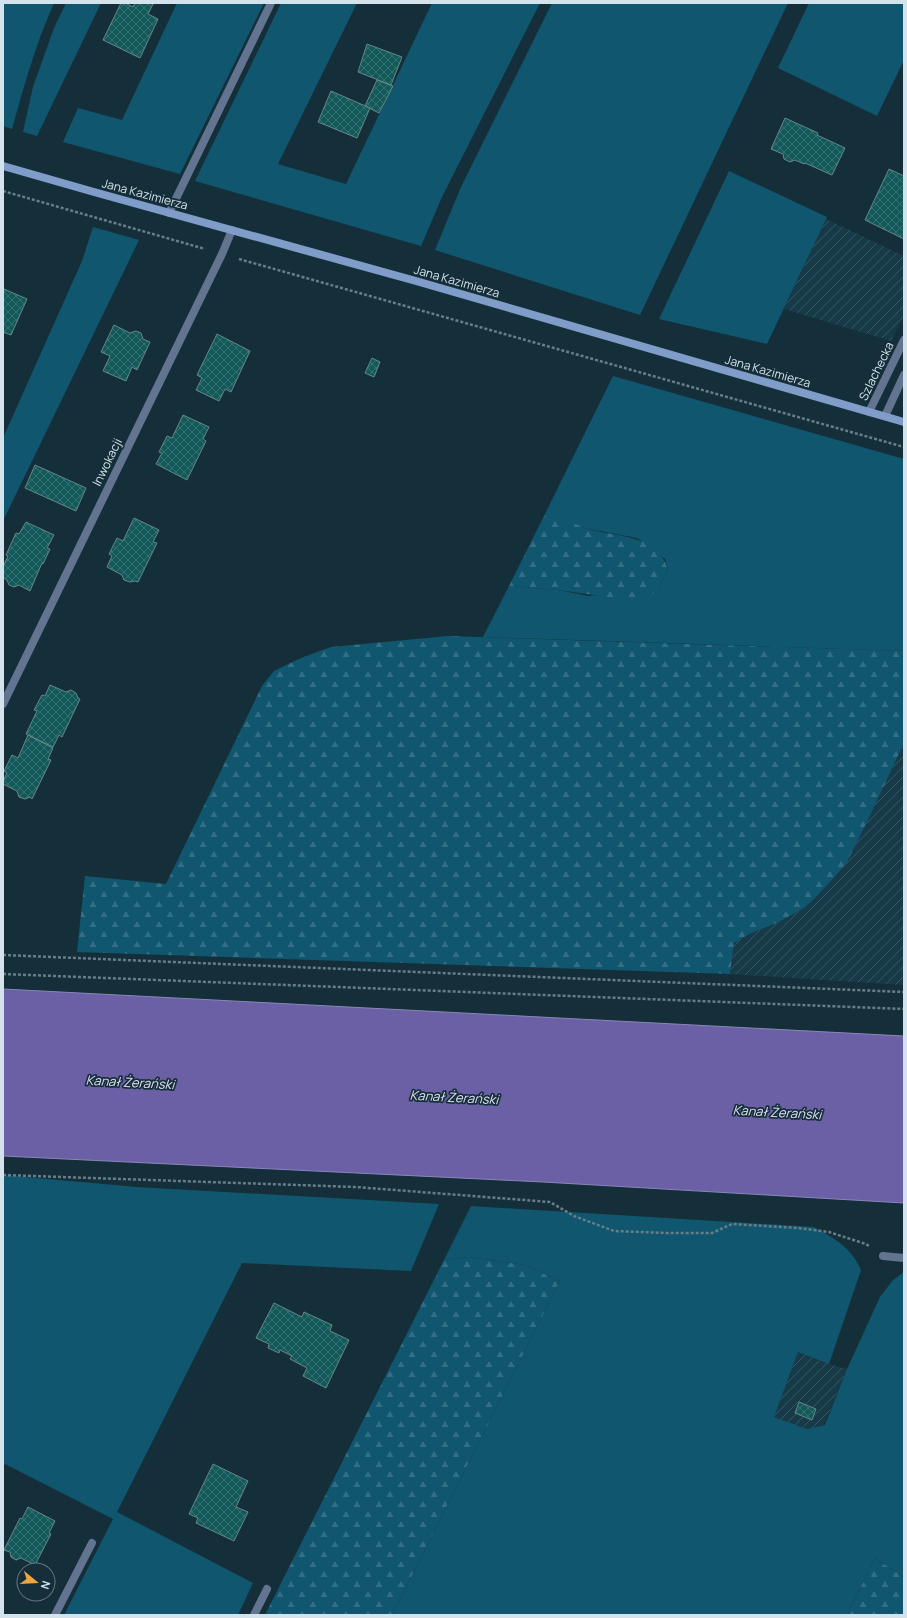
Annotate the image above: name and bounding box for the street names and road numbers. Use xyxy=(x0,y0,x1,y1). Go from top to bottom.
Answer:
street label: Jana Kazimierza xyxy=(100,174,190,214)
street label: Jana Kazimierza xyxy=(412,261,502,301)
street label: Szlachecka xyxy=(854,339,898,403)
street label: Jana Kazimierza xyxy=(723,351,813,391)
street label: Inwokacji xyxy=(88,435,126,489)

